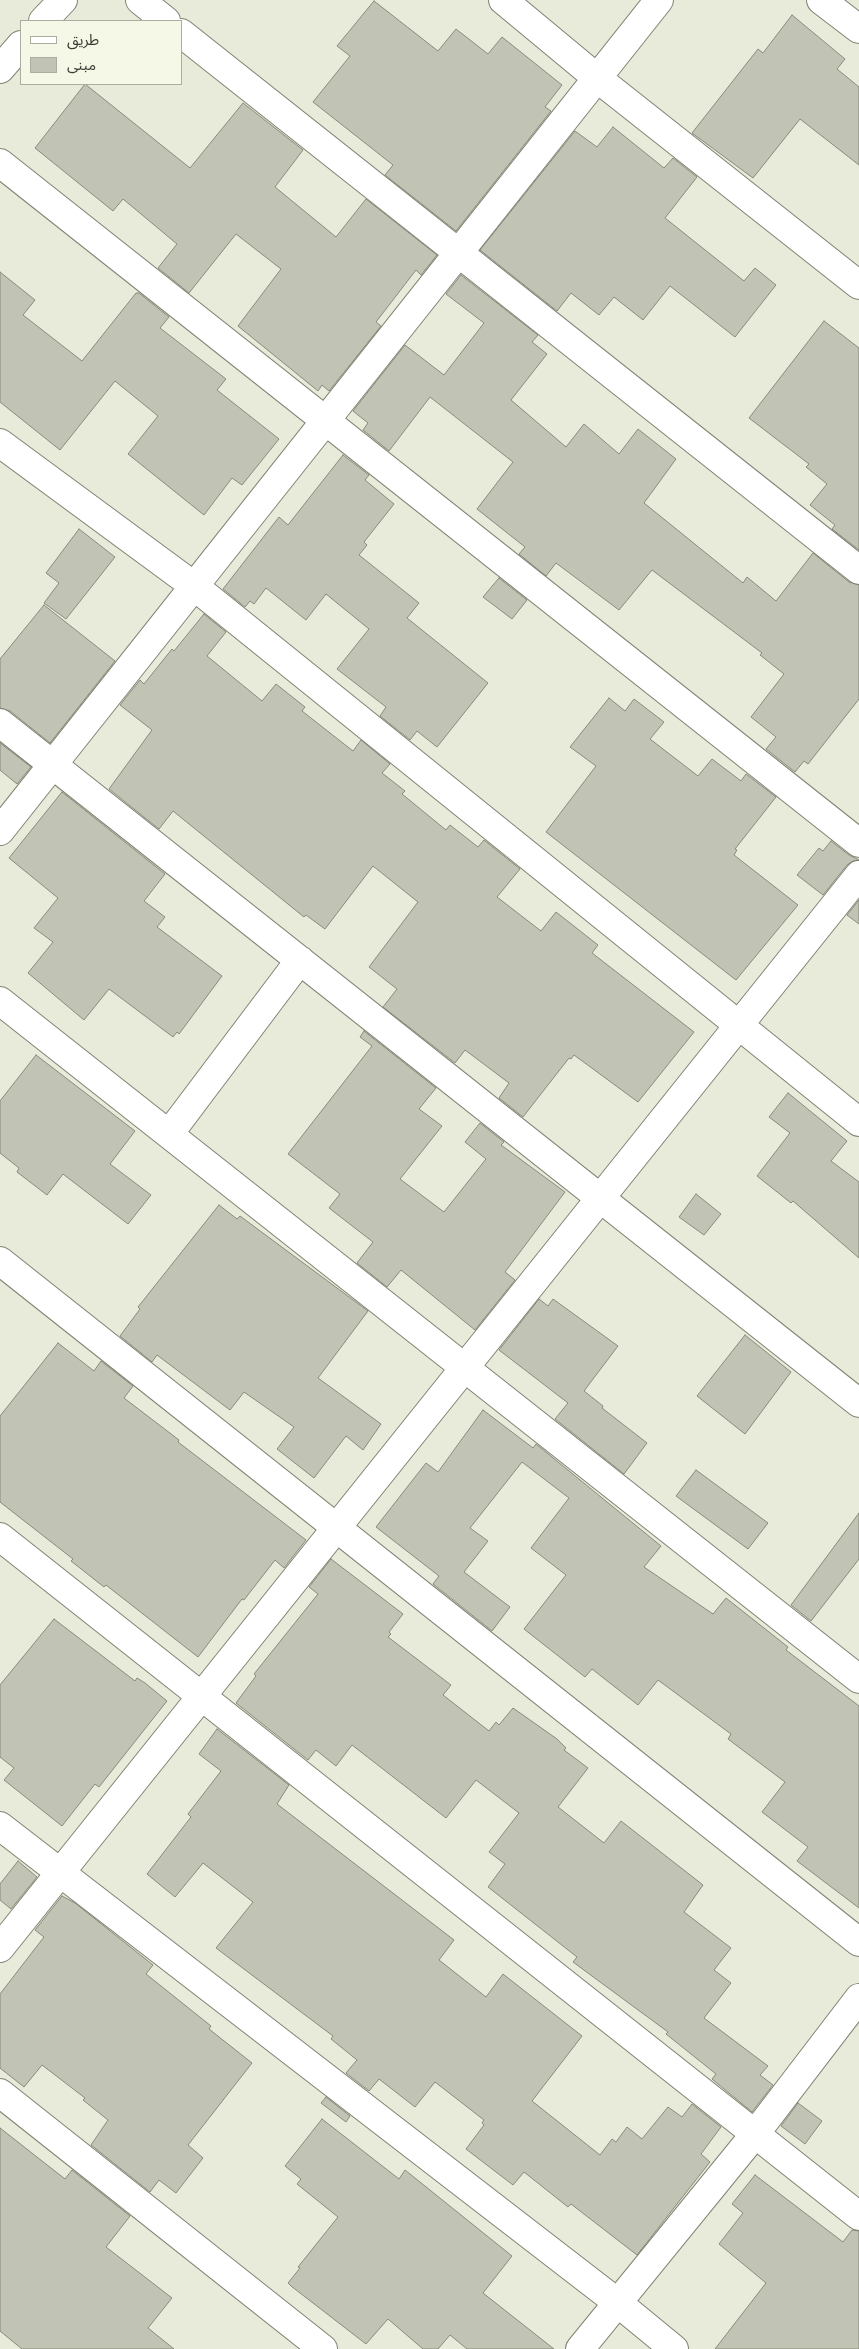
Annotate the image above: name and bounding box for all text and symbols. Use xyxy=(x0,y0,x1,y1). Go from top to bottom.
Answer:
legend xyxy=(20,20,182,85)
text: طريق xyxy=(67,31,99,49)
text: مبنى xyxy=(67,56,96,74)

